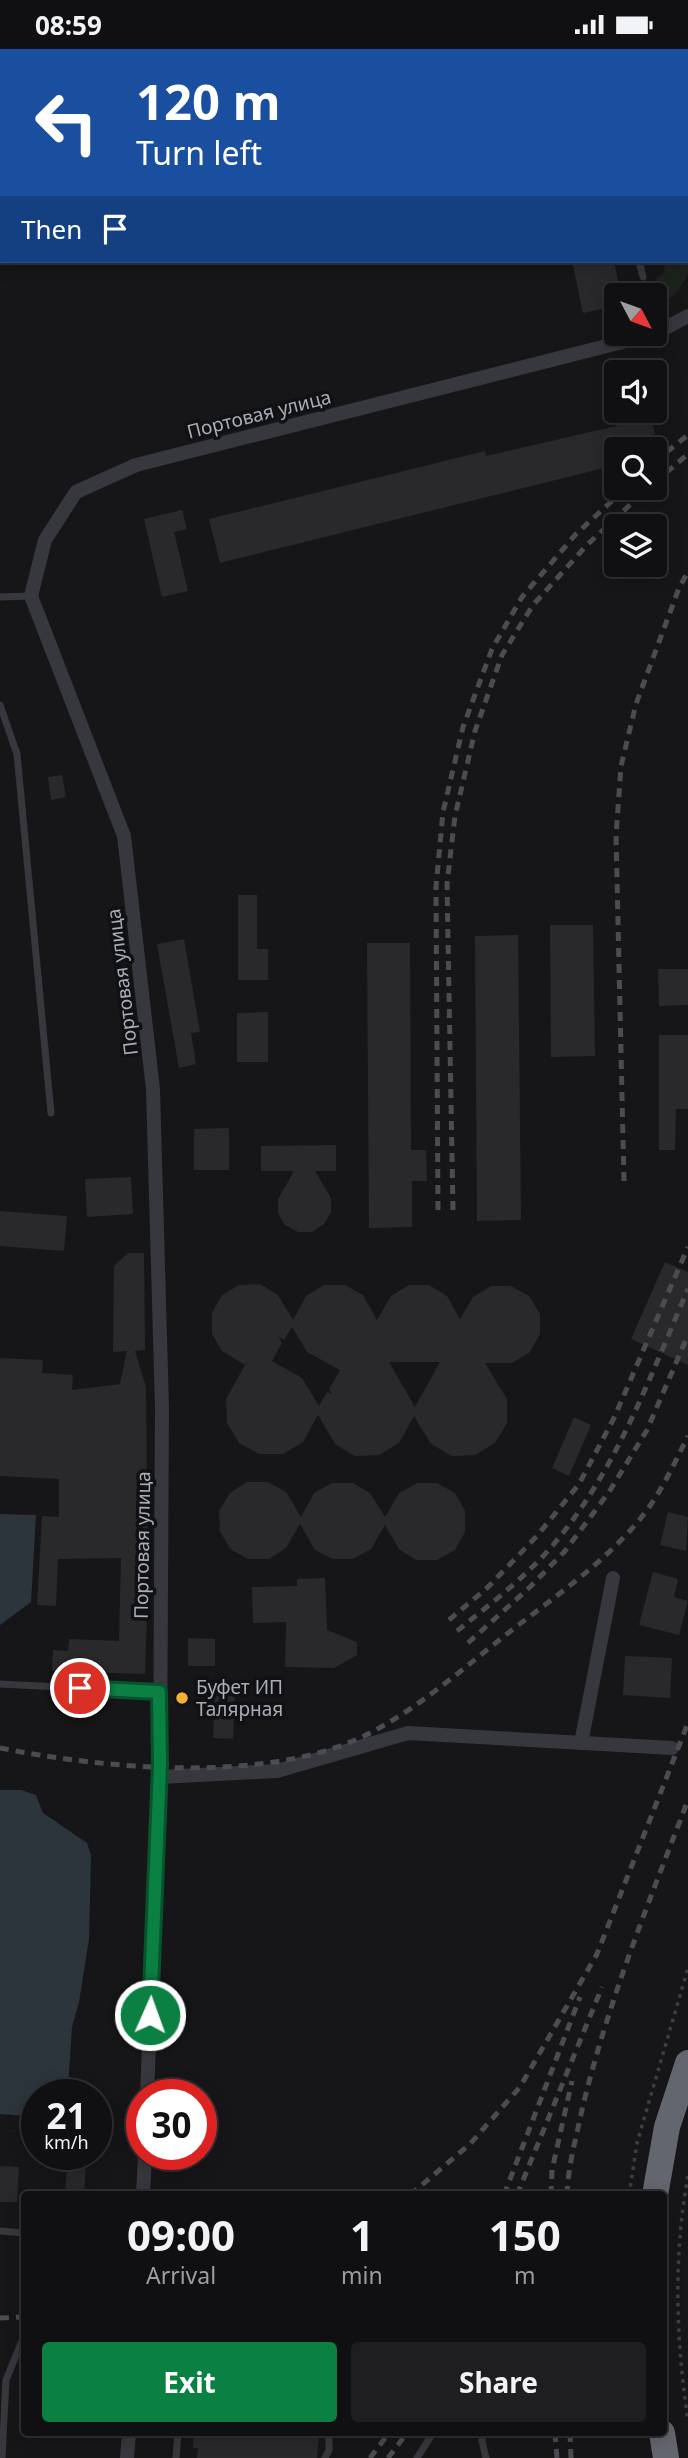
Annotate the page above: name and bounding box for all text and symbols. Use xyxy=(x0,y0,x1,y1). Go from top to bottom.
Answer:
text: 08:59 xyxy=(35,7,102,43)
text: 120 m xyxy=(136,68,281,134)
icon: left xyxy=(21,77,112,168)
text: Turn left xyxy=(136,131,262,174)
icon: arrive xyxy=(96,210,134,248)
text: Then xyxy=(21,211,82,247)
north arrow xyxy=(604,283,667,347)
map controls xyxy=(604,283,667,577)
button: sound xyxy=(604,360,667,423)
street label: Портовая улица xyxy=(184,384,334,444)
button: search xyxy=(604,437,667,500)
button: layers xyxy=(604,514,667,577)
street label: Портовая улица xyxy=(100,907,144,1057)
street label: Портовая улица xyxy=(128,1471,156,1619)
pin xyxy=(50,1658,110,1718)
icon: arrive xyxy=(61,1669,99,1707)
place label: Буфет ИП Талярная xyxy=(196,1674,283,1722)
marker: Буфет ИП Талярная xyxy=(174,1690,190,1706)
position arrow xyxy=(113,1978,187,2052)
speed limit sign: 30 xyxy=(126,2079,217,2170)
text: 21 xyxy=(46,2092,87,2139)
text: km/h xyxy=(44,2130,89,2154)
text: 09:00 xyxy=(127,2206,235,2263)
text: 1 xyxy=(350,2206,374,2263)
text: 150 xyxy=(489,2206,561,2263)
text: Arrival xyxy=(146,2259,216,2291)
text: min xyxy=(341,2259,383,2291)
text: m xyxy=(514,2259,536,2291)
button: Exit xyxy=(42,2342,337,2422)
button: Share xyxy=(351,2342,646,2422)

